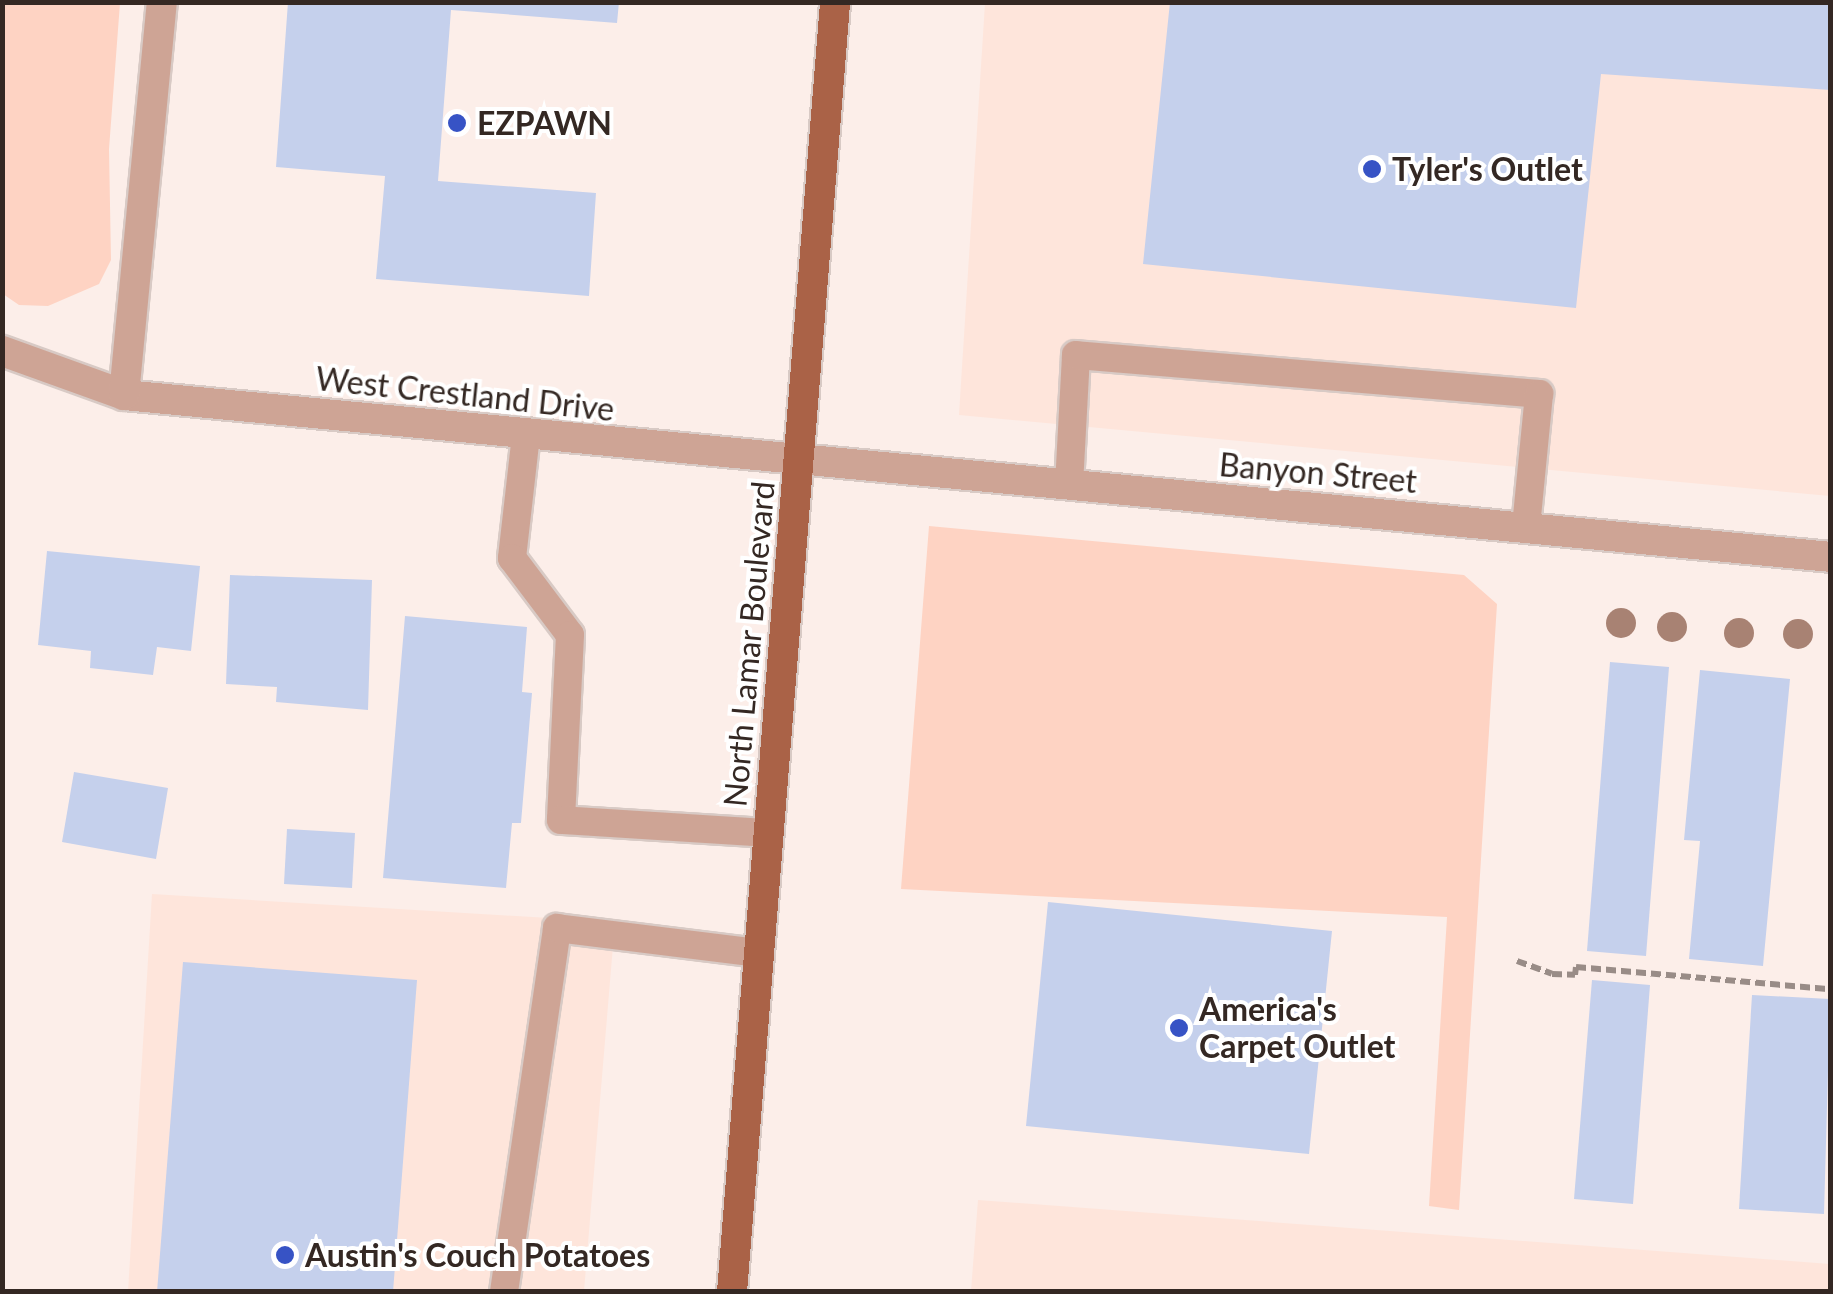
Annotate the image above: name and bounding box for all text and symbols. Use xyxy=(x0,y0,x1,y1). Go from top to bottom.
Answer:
place label: EZPAWN xyxy=(477,104,612,142)
marker: EZPAWN xyxy=(446,112,468,134)
place label: Tyler's Outlet xyxy=(1392,150,1583,188)
marker: Tyler's Outlet xyxy=(1361,158,1383,180)
street label: West Crestland Drive xyxy=(314,359,616,429)
street label: Banyon Street xyxy=(1218,445,1418,501)
street label: North Lamar Boulevard xyxy=(716,479,782,809)
place label: America's Carpet Outlet xyxy=(1199,991,1396,1066)
marker: America's Carpet Outlet xyxy=(1168,1017,1190,1039)
place label: Austin's Couch Potatoes xyxy=(305,1236,650,1274)
marker: Austin's Couch Potatoes xyxy=(274,1244,296,1266)

